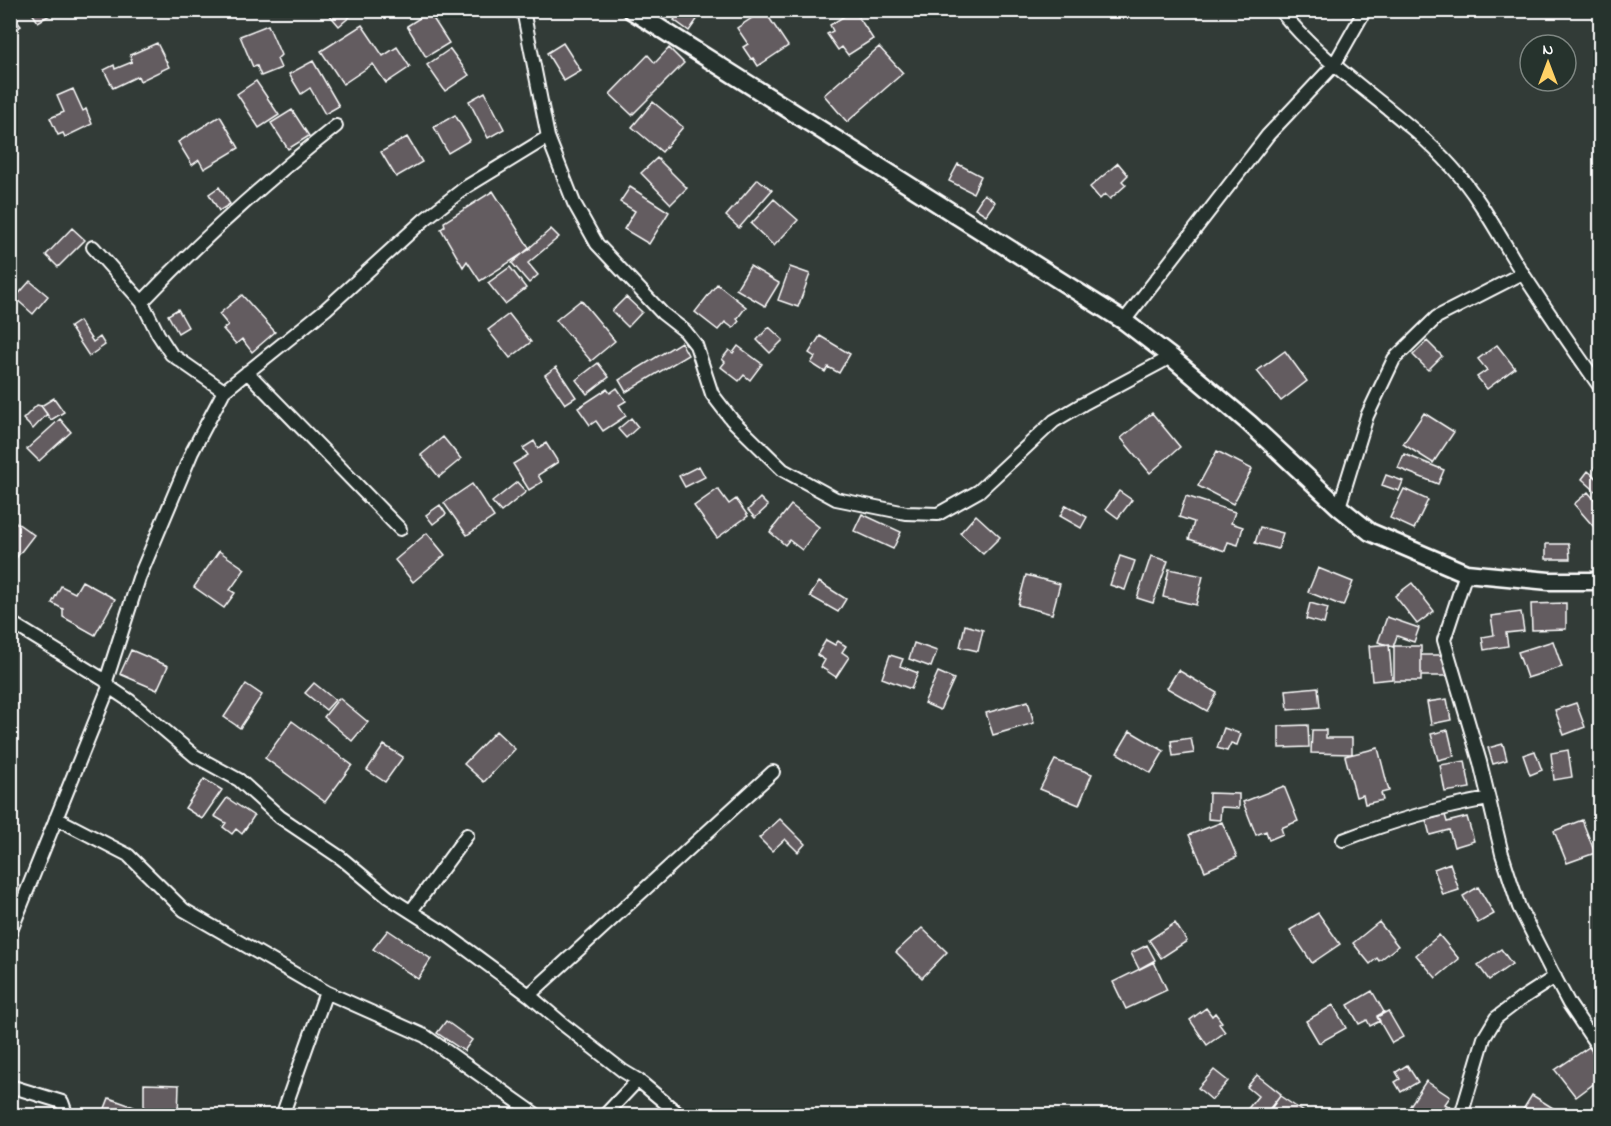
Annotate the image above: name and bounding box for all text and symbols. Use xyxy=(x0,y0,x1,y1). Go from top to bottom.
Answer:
north arrow xyxy=(1518,33,1578,93)
text: N xyxy=(1543,38,1554,62)

